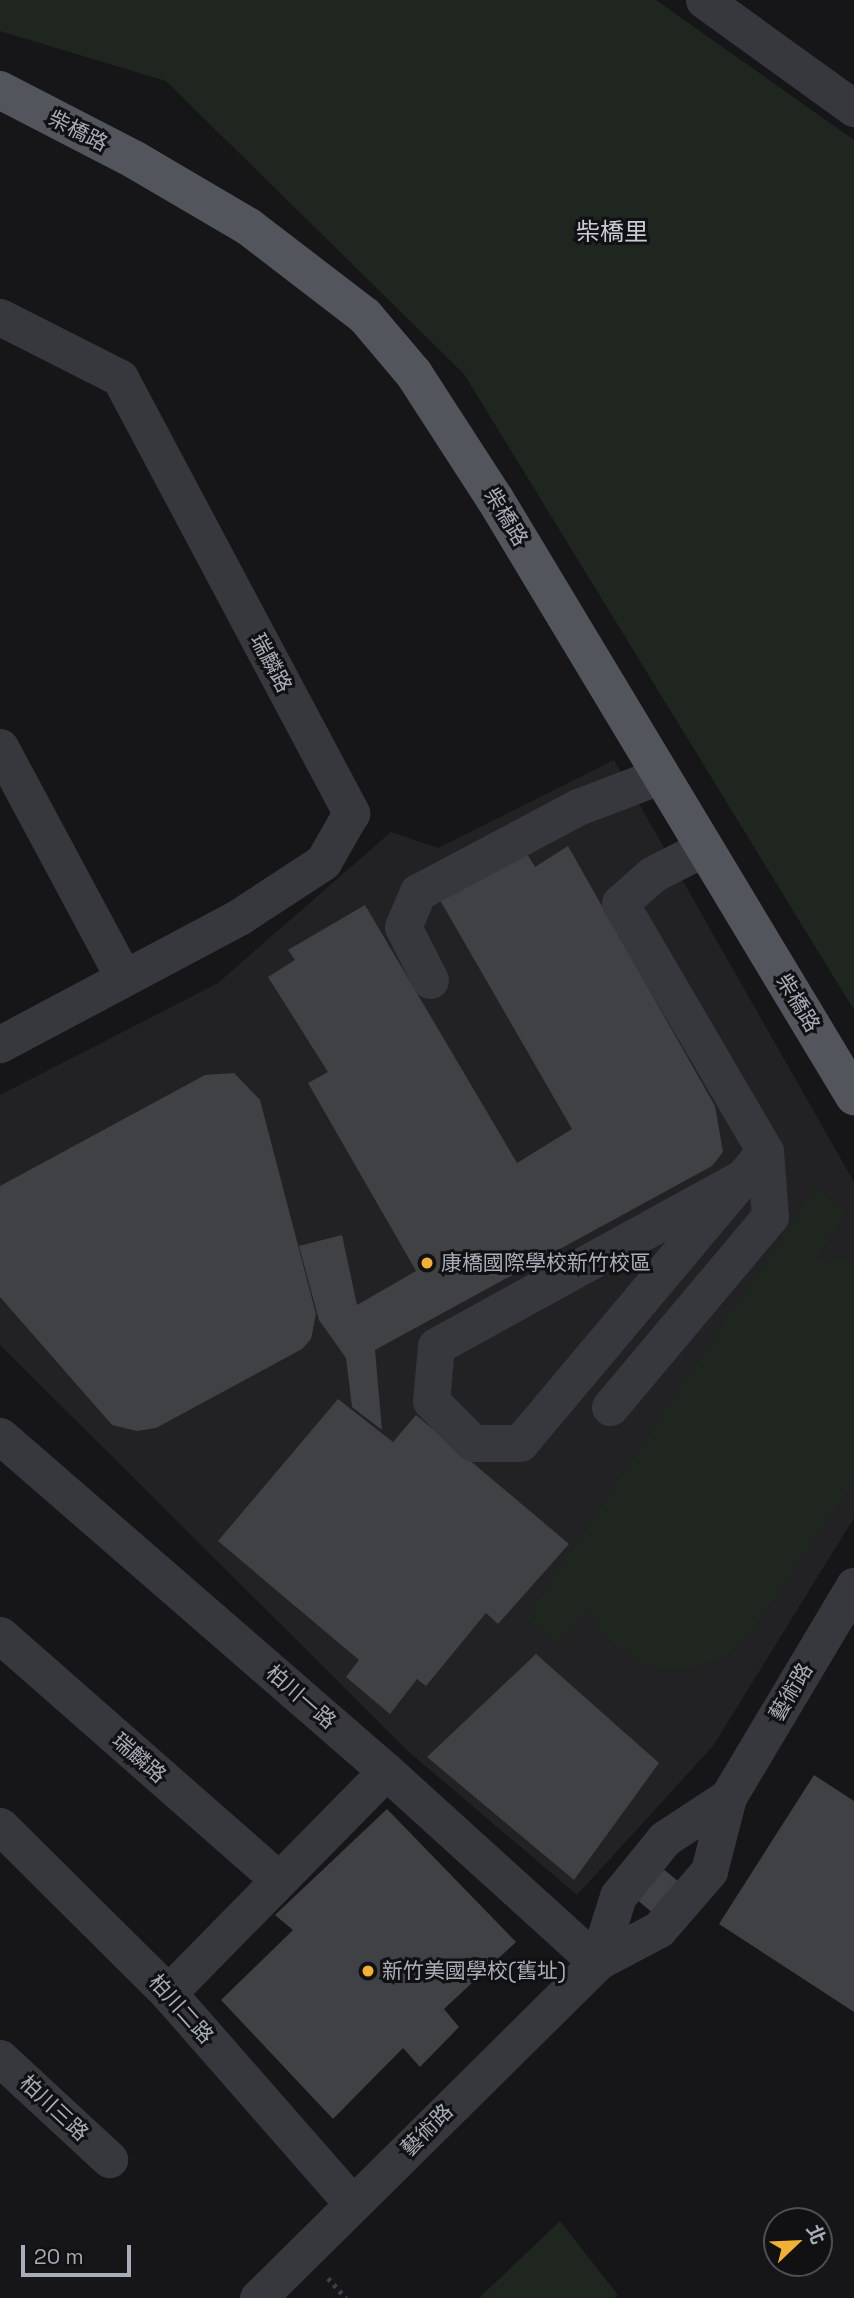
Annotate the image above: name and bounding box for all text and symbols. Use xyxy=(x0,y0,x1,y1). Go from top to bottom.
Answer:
street label: 柴橋路 xyxy=(44,105,112,157)
district label: 柴橋里 xyxy=(576,218,648,246)
street label: 柴橋路 xyxy=(479,484,533,550)
street label: 瑞麟路 xyxy=(245,629,297,697)
street label: 柴橋路 xyxy=(771,970,825,1036)
place label: 康橋國際學校新竹校區 xyxy=(441,1250,651,1276)
marker: 康橋國際學校新竹校區 xyxy=(419,1255,435,1271)
street label: 藝術路 xyxy=(764,1659,818,1725)
street label: 柏川一路 xyxy=(261,1660,341,1734)
street label: 瑞麟路 xyxy=(107,1728,171,1788)
place label: 新竹美國學校(舊址) xyxy=(382,1958,566,1984)
marker: 新竹美國學校(舊址) xyxy=(360,1963,376,1979)
street label: 柏川二路 xyxy=(144,1969,218,2049)
street label: 柏川三路 xyxy=(15,2070,93,2146)
street label: 藝術路 xyxy=(396,2099,458,2161)
north arrow xyxy=(763,2207,833,2277)
text: 北 xyxy=(801,2221,831,2248)
scale bar xyxy=(24,2232,135,2276)
text: 20 m xyxy=(34,2243,84,2270)

